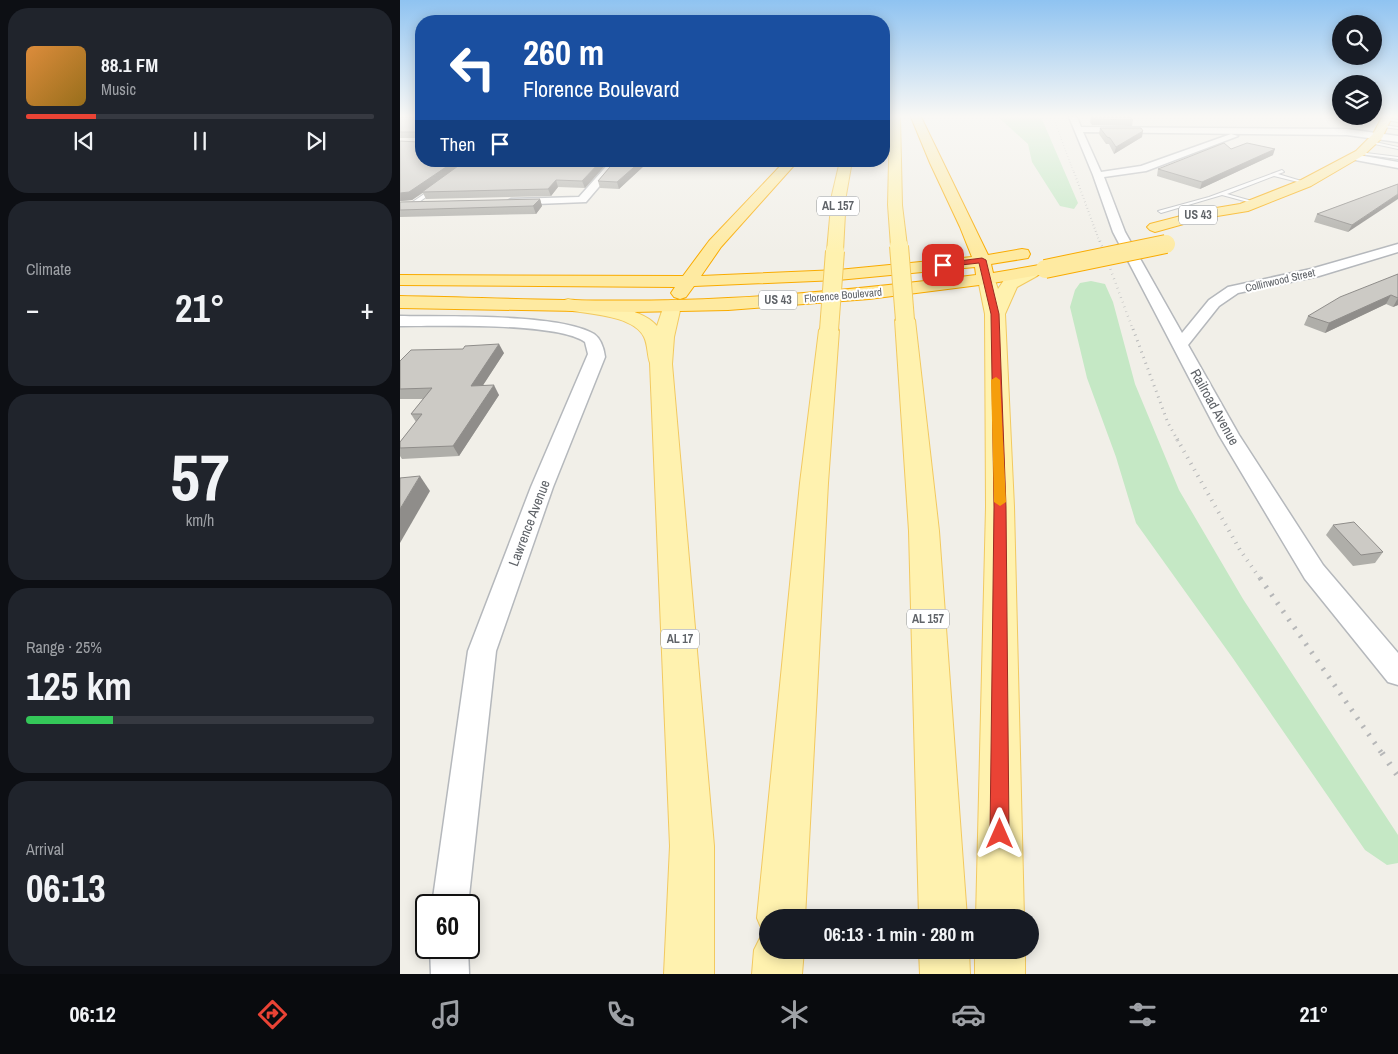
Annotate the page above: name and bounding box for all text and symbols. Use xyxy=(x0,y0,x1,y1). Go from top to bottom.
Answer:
map controls xyxy=(1332,15,1382,125)
button: search xyxy=(1332,15,1382,65)
text: 260 m xyxy=(523,29,604,76)
icon: left xyxy=(440,35,505,100)
text: 88.1 FM xyxy=(101,52,158,78)
text: Florence Boulevard xyxy=(523,74,679,104)
button: layers xyxy=(1332,75,1382,125)
text: Music xyxy=(101,78,136,100)
icon: previous xyxy=(70,127,98,155)
icon: pause xyxy=(186,127,214,155)
icon: next xyxy=(302,127,330,155)
icon: arrive xyxy=(486,130,514,158)
text: Then xyxy=(440,131,476,157)
road number: AL 157 xyxy=(817,197,859,216)
road number: US 43 xyxy=(1179,206,1217,224)
pin xyxy=(922,244,964,286)
icon: arrive xyxy=(929,251,957,279)
text: Climate xyxy=(26,258,71,280)
street label: Collinwood Street xyxy=(1244,265,1317,295)
text: 21° xyxy=(175,283,225,334)
street label: Florence Boulevard xyxy=(803,285,883,305)
text: − xyxy=(26,290,39,328)
text: + xyxy=(361,290,374,328)
road number: US 43 xyxy=(759,290,797,310)
street label: Railroad Avenue xyxy=(1187,366,1243,448)
text: 57 xyxy=(170,433,230,520)
street label: Lawrence Avenue xyxy=(504,477,554,569)
text: km/h xyxy=(186,509,214,531)
road number: AL 157 xyxy=(907,610,949,628)
road number: AL 17 xyxy=(661,630,699,648)
text: Range · 25% xyxy=(26,636,102,658)
text: 125 km xyxy=(26,661,132,712)
position arrow xyxy=(973,807,1025,859)
text: Arrival xyxy=(26,838,64,860)
text: 06:13 xyxy=(26,863,106,914)
speed limit sign: 60 xyxy=(415,894,480,959)
text: 06:13 · 1 min · 280 m xyxy=(824,921,974,947)
icon: directions xyxy=(255,997,290,1032)
icon: music xyxy=(429,997,464,1032)
icon: phone xyxy=(603,997,638,1032)
icon: climate xyxy=(777,997,812,1032)
icon: car xyxy=(951,997,986,1032)
icon: filters xyxy=(1125,997,1160,1032)
text: 06:12 xyxy=(70,999,116,1029)
text: 21° xyxy=(1299,999,1328,1029)

